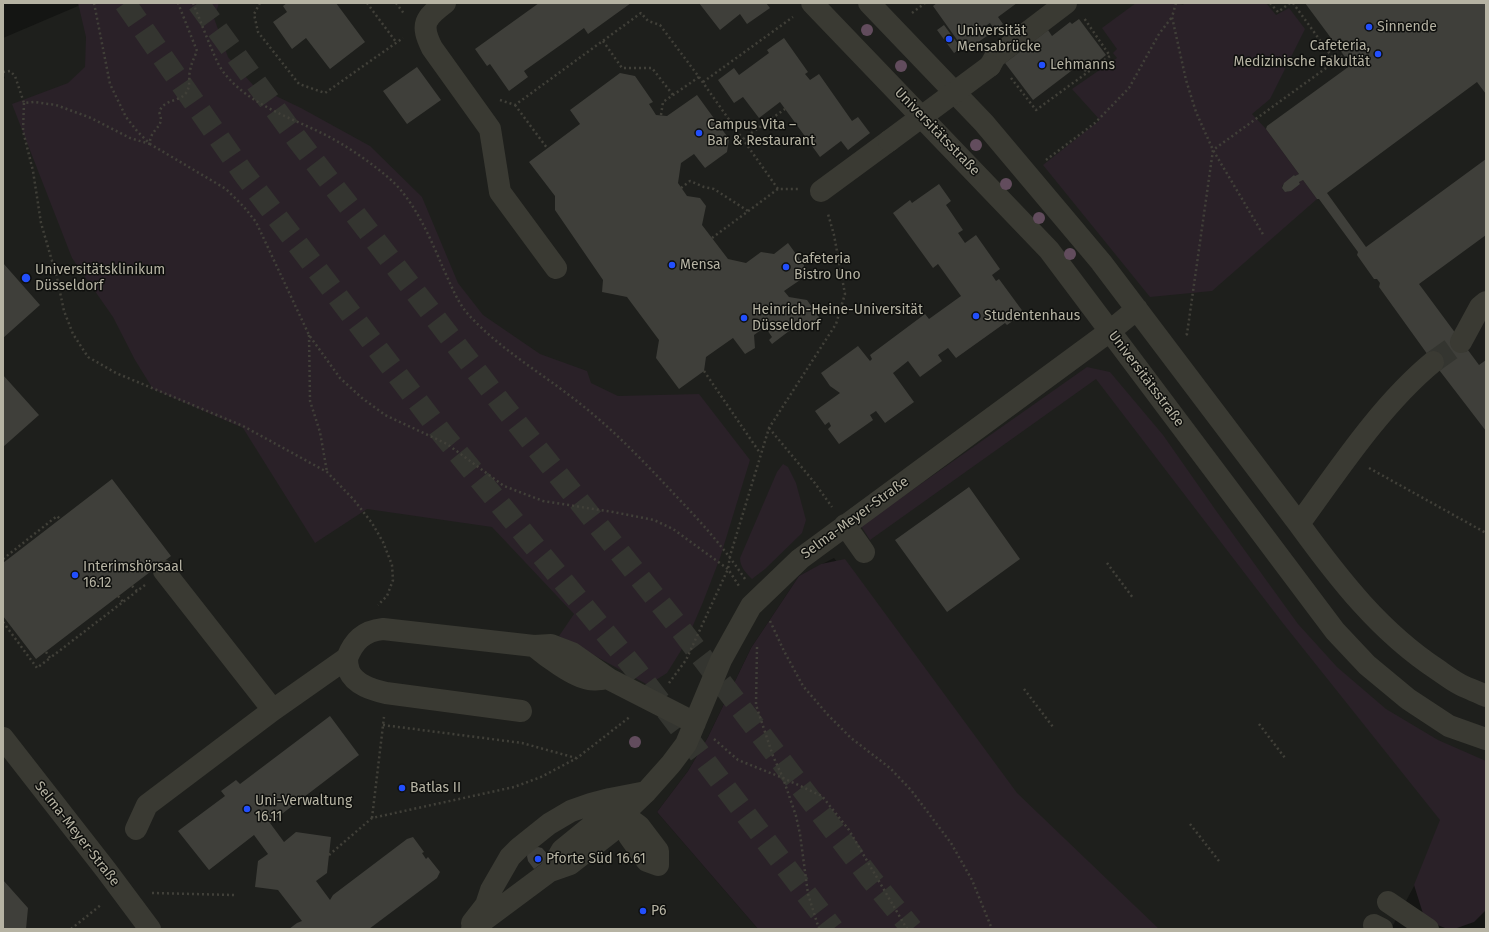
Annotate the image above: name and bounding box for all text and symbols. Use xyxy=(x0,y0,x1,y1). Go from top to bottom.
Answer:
place label: Sinnende xyxy=(1377,19,1437,35)
marker: Sinnende xyxy=(1364,22,1374,32)
place label: Universität Mensabrücke xyxy=(957,23,1041,56)
marker: Universität Mensabrücke xyxy=(944,34,954,44)
place label: Cafeteria, Medizinische Fakultät xyxy=(1234,38,1370,70)
marker: Cafeteria, Medizinische Fakultät xyxy=(1373,49,1383,59)
place label: Lehmanns xyxy=(1050,57,1115,73)
marker: Lehmanns xyxy=(1037,60,1047,70)
street label: Universitätsstraße xyxy=(891,85,983,179)
place label: Campus Vita – Bar & Restaurant xyxy=(707,117,815,150)
marker: Campus Vita – Bar & Restaurant xyxy=(694,128,704,138)
place label: Cafeteria Bistro Uno xyxy=(794,251,861,284)
place label: Mensa xyxy=(680,257,721,273)
marker: Mensa xyxy=(667,260,677,270)
place label: Universitätsklinikum Düsseldorf xyxy=(35,262,165,294)
marker: Cafeteria Bistro Uno xyxy=(781,262,791,272)
marker: Universitätsklinikum Düsseldorf xyxy=(20,272,32,284)
place label: Heinrich-Heine-Universität Düsseldorf xyxy=(752,302,923,334)
place label: Studentenhaus xyxy=(984,308,1080,324)
marker: Studentenhaus xyxy=(971,311,981,321)
marker: Heinrich-Heine-Universität Düsseldorf xyxy=(739,313,749,323)
street label: Universitätsstraße xyxy=(1104,328,1188,430)
street label: Selma-Meyer-Straße xyxy=(798,473,912,563)
place label: Interimshörsaal 16.12 xyxy=(83,559,183,592)
marker: Interimshörsaal 16.12 xyxy=(70,570,80,580)
street label: Selma-Meyer-Straße xyxy=(31,778,123,890)
place label: Batlas II xyxy=(410,780,461,796)
marker: Batlas II xyxy=(397,783,407,793)
place label: Uni-Verwaltung 16.11 xyxy=(255,793,352,826)
marker: Uni-Verwaltung 16.11 xyxy=(242,804,252,814)
place label: Pforte Süd 16.61 xyxy=(546,851,646,867)
marker: Pforte Süd 16.61 xyxy=(533,854,543,864)
place label: P6 xyxy=(651,903,666,919)
marker: P6 xyxy=(638,906,648,916)

